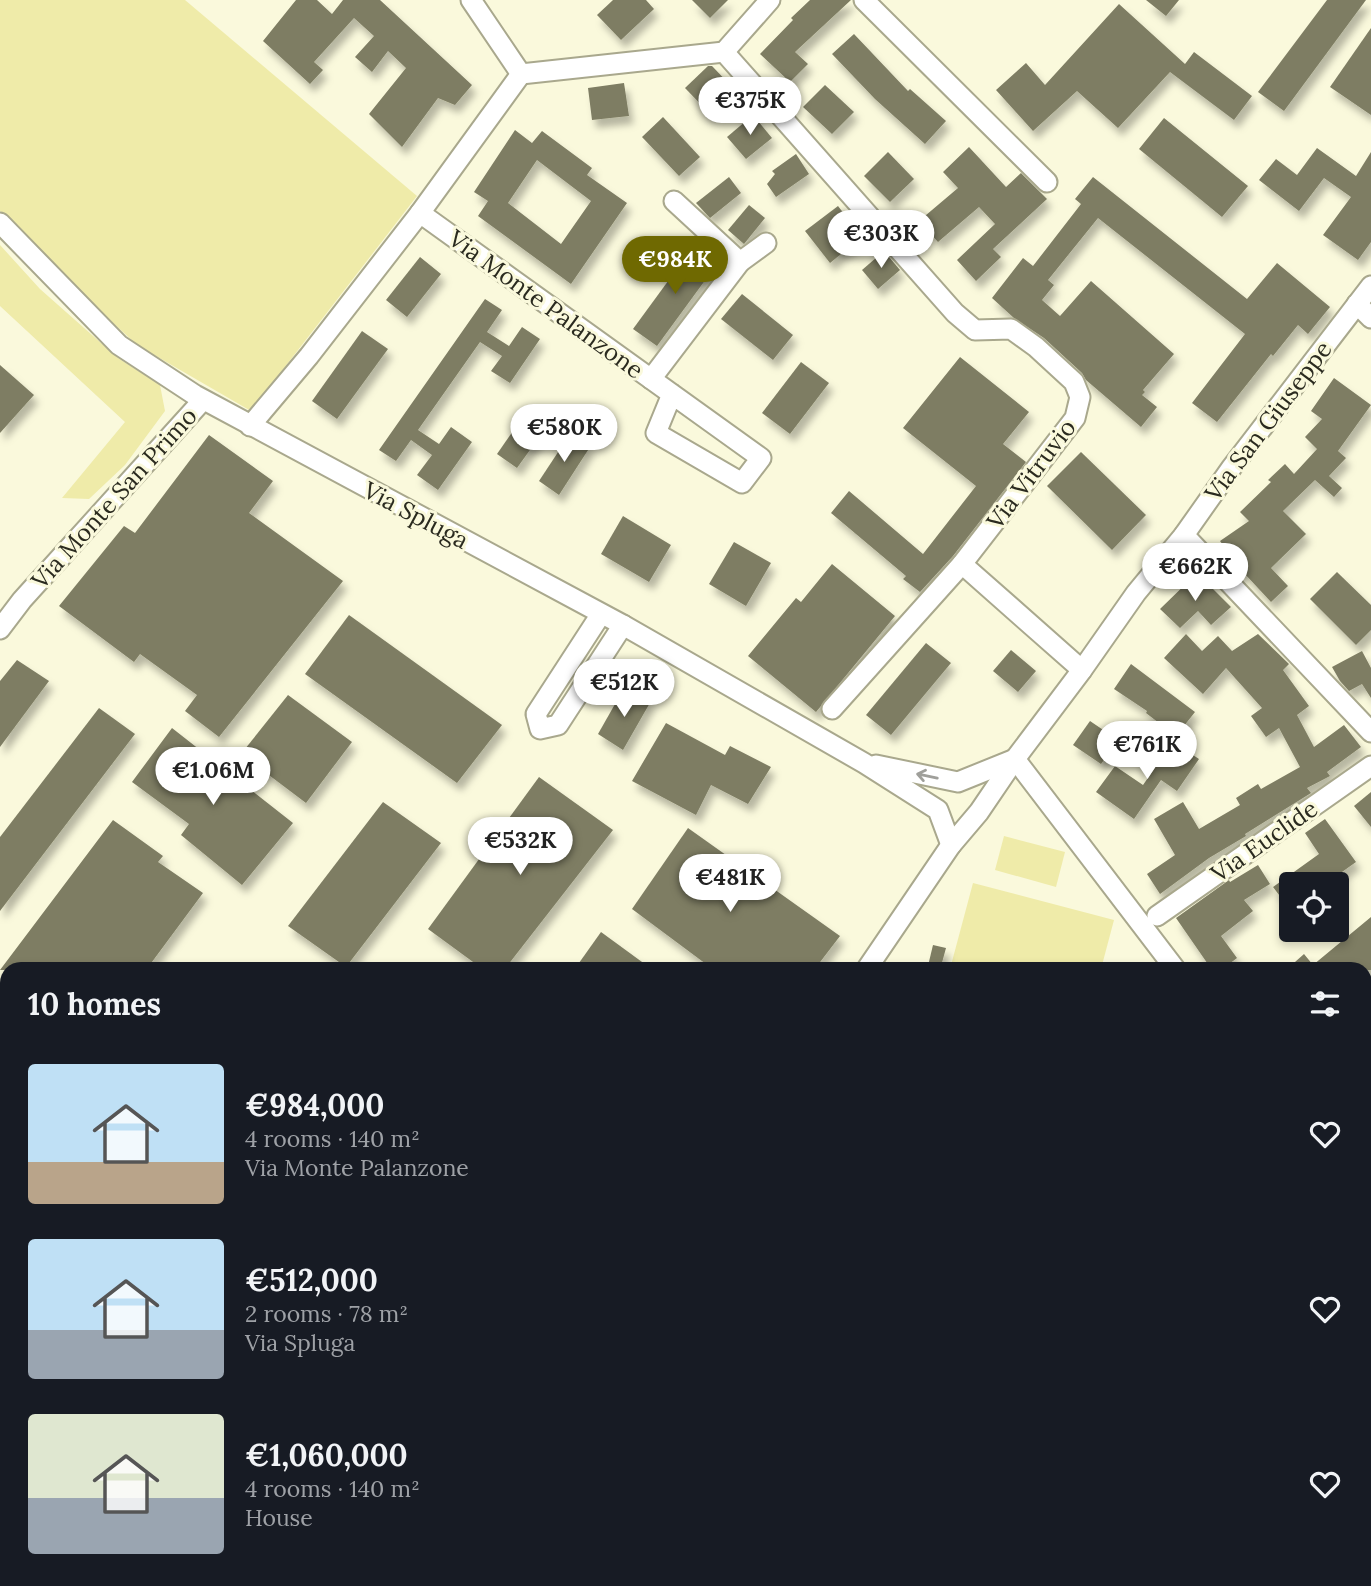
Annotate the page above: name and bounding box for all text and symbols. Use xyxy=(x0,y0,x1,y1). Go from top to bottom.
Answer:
pin: €375K xyxy=(701,78,799,137)
text: €375K xyxy=(714,85,786,114)
pin: €303K xyxy=(832,210,930,270)
text: €303K xyxy=(843,218,919,247)
street label: Via Monte Palanzone xyxy=(442,222,650,385)
pin: €984K xyxy=(626,236,724,296)
text: €984K xyxy=(638,244,712,273)
street label: Via San Giuseppe xyxy=(1197,335,1338,508)
street label: Via Monte San Primo xyxy=(24,401,204,596)
pin: €580K xyxy=(515,405,613,464)
text: €580K xyxy=(526,412,602,441)
street label: Via Vitruvio xyxy=(979,413,1082,536)
street label: Via Spluga xyxy=(357,474,474,556)
pin: €662K xyxy=(1146,544,1244,603)
text: €662K xyxy=(1158,551,1232,580)
pin: €512K xyxy=(575,660,673,719)
text: €512K xyxy=(590,667,659,696)
pin: €761K xyxy=(1098,722,1196,781)
text: €761K xyxy=(1113,729,1181,758)
pin: €1.06M xyxy=(156,748,270,807)
text: €1.06M xyxy=(171,755,255,784)
one-way arrow xyxy=(916,768,939,782)
street label: Via Euclide xyxy=(1204,793,1323,890)
pin: €532K xyxy=(471,818,569,877)
text: €532K xyxy=(484,825,556,854)
pin: €481K xyxy=(681,855,779,914)
text: €481K xyxy=(695,862,765,891)
map controls xyxy=(1279,872,1349,942)
button: locate xyxy=(1279,872,1349,942)
text: 10 homes xyxy=(28,985,161,1023)
icon: filters xyxy=(1306,985,1344,1023)
text: €984,000 xyxy=(245,1086,384,1124)
icon: home xyxy=(84,1092,168,1176)
icon: heart xyxy=(1306,1115,1344,1153)
text: 4 rooms · 140 m² xyxy=(245,1124,420,1153)
text: Via Monte Palanzone xyxy=(245,1153,469,1182)
text: €512,000 xyxy=(245,1261,378,1299)
icon: home xyxy=(84,1267,168,1351)
icon: heart xyxy=(1306,1290,1344,1328)
text: 2 rooms · 78 m² xyxy=(245,1299,408,1328)
text: Via Spluga xyxy=(245,1328,355,1357)
text: €1,060,000 xyxy=(245,1436,408,1474)
icon: home xyxy=(84,1442,168,1526)
icon: heart xyxy=(1306,1465,1344,1503)
text: 4 rooms · 140 m² xyxy=(245,1474,420,1503)
text: House xyxy=(245,1503,313,1532)

